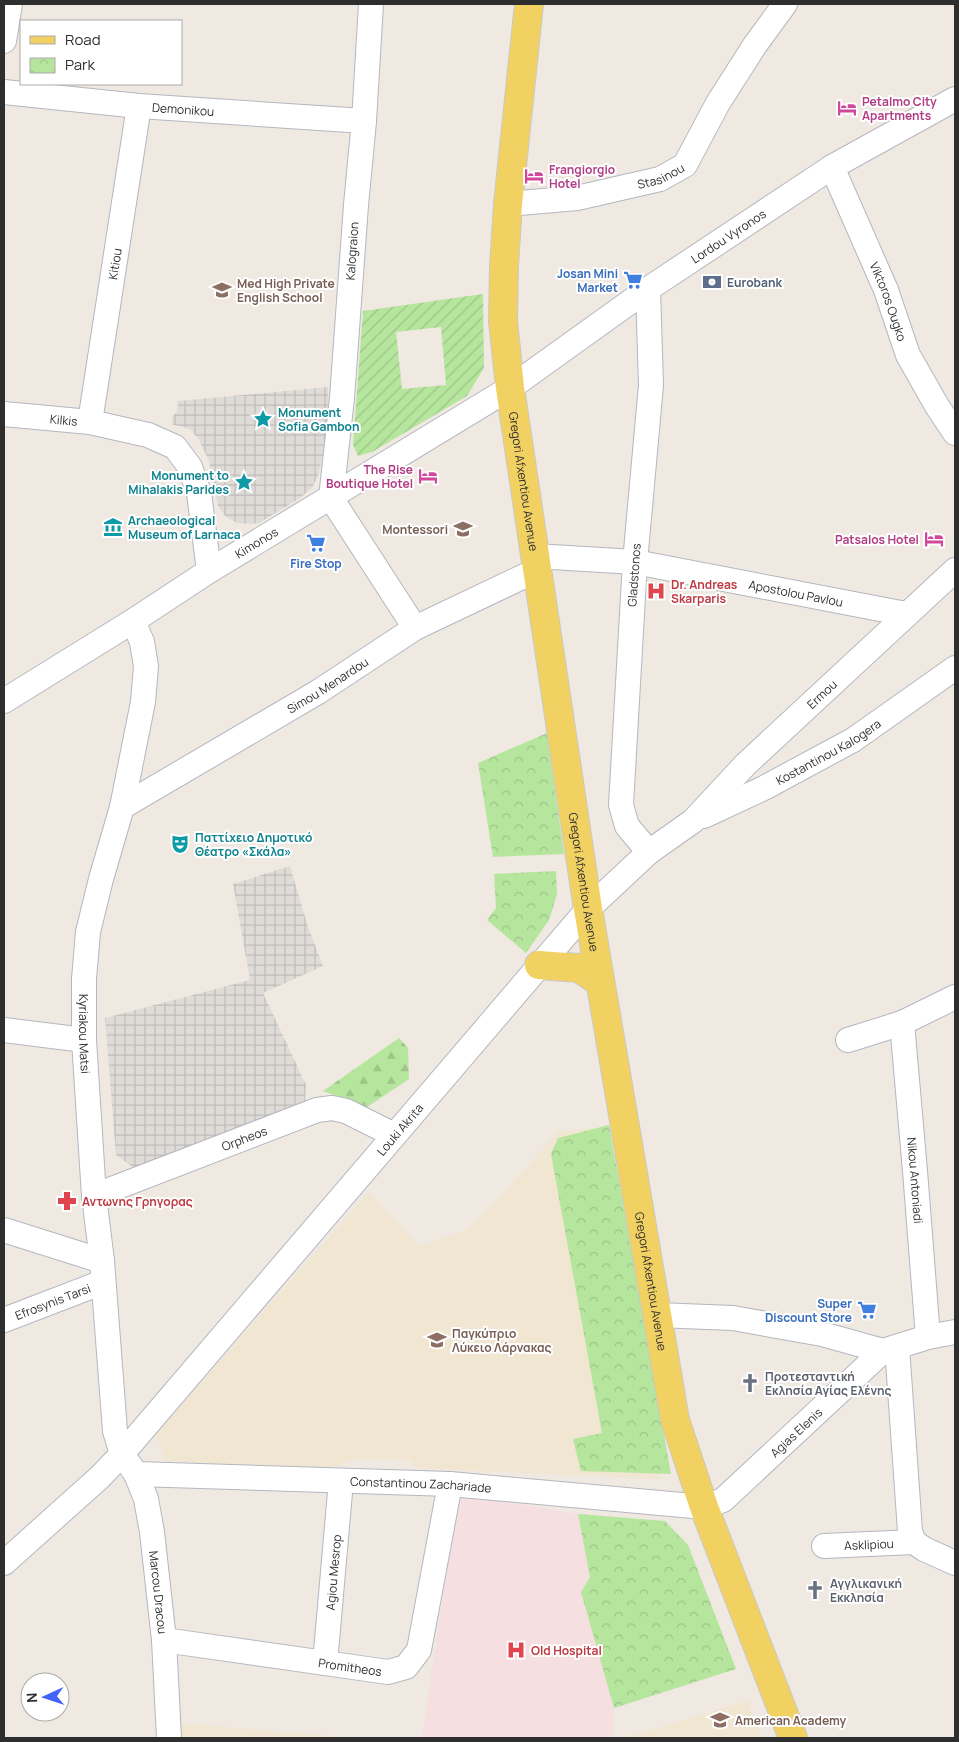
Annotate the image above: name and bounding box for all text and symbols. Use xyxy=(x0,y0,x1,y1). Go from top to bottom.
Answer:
legend xyxy=(20,20,182,85)
text: Road xyxy=(65,29,101,50)
text: Park xyxy=(65,54,95,75)
place label: Petalmo City Apartments xyxy=(862,93,937,124)
hotel icon: Petalmo City Apartments xyxy=(836,97,858,119)
street label: Demonikou xyxy=(152,98,215,119)
street label: Stasinou xyxy=(636,159,687,192)
place label: Frangiorgio Hotel xyxy=(549,161,615,192)
hotel icon: Frangiorgio Hotel xyxy=(523,165,545,187)
street label: Lordou Vyronos xyxy=(687,205,769,267)
street label: Kalograion xyxy=(341,221,363,281)
street label: Kitiou xyxy=(104,247,125,281)
street label: Viktoros Ougko xyxy=(866,259,911,343)
place label: Josan Mini Market xyxy=(557,265,618,296)
supermarket icon: Josan Mini Market xyxy=(622,269,644,291)
bank icon: Eurobank xyxy=(701,271,723,293)
place label: Eurobank xyxy=(727,274,782,291)
place label: Med High Private English School xyxy=(237,275,335,306)
school or university icon: Med High Private English School xyxy=(211,279,233,301)
place label: Monument Sofia Gambon xyxy=(278,404,360,435)
place icon: Monument Sofia Gambon xyxy=(252,408,274,430)
street label: Kilkis xyxy=(49,410,78,429)
street label: Gregori Afxentiou Avenue xyxy=(505,411,543,552)
place label: The Rise Boutique Hotel xyxy=(326,461,413,492)
hotel icon: The Rise Boutique Hotel xyxy=(417,465,439,487)
place label: Monument to Mihalakis Parides xyxy=(128,467,229,498)
place icon: Monument to Mihalakis Parides xyxy=(233,471,255,493)
place label: Archaeological Museum of Larnaca xyxy=(128,512,241,543)
museum icon: Archaeological Museum of Larnaca xyxy=(102,516,124,538)
school or university icon: Montessori xyxy=(452,518,474,540)
place label: Montessori xyxy=(382,521,448,538)
street label: Kimonos xyxy=(231,523,281,562)
hotel icon: Patsalos Hotel xyxy=(923,528,945,550)
place label: Patsalos Hotel xyxy=(835,531,919,548)
supermarket icon: Fire Stop xyxy=(305,532,327,554)
street label: Gladstonos xyxy=(623,543,645,607)
place label: Fire Stop xyxy=(290,555,342,572)
street label: Apostolou Pavlou xyxy=(747,575,845,610)
place label: Dr. Andreas Skarparis xyxy=(671,576,738,607)
hospital icon: Dr. Andreas Skarparis xyxy=(645,580,667,602)
street label: Simou Menardou xyxy=(284,653,371,717)
street label: Ermou xyxy=(803,676,840,712)
street label: Kostantinou Kalogera xyxy=(773,715,884,789)
street label: Gregori Afxentiou Avenue xyxy=(565,811,604,953)
place label: Παττίχειο Δημοτικό Θέατρο «Σκάλα» xyxy=(195,829,312,860)
theatre icon: Παττίχειο Δημοτικό Θέατρο «Σκάλα» xyxy=(169,833,191,855)
street label: Kyriakou Matsi xyxy=(76,994,95,1074)
street label: Louki Akrita xyxy=(373,1099,427,1159)
street label: Orpheos xyxy=(219,1122,269,1155)
street label: Nikou Antoniadi xyxy=(904,1137,928,1224)
pharmacy icon: Αντωνης Γρηγορας xyxy=(56,1190,78,1212)
place label: Αντωνης Γρηγορας xyxy=(82,1193,193,1210)
street label: Gregori Afxentiou Avenue xyxy=(631,1211,672,1352)
street label: Efrosynis Tarsi xyxy=(12,1279,93,1324)
place label: Super Discount Store xyxy=(765,1295,852,1326)
supermarket icon: Super Discount Store xyxy=(856,1299,878,1321)
place label: Παγκύπριο Λύκειο Λάρνακας xyxy=(452,1325,552,1356)
school or university icon: Παγκύπριο Λύκειο Λάρνακας xyxy=(426,1329,448,1351)
place label: Προτεσταντική Εκλησία Αγίας Ελένης xyxy=(765,1368,891,1399)
church icon: Προτεσταντική Εκλησία Αγίας Ελένης xyxy=(739,1372,761,1394)
street label: Agias Elenis xyxy=(766,1404,826,1461)
street label: Constantinou Zachariade xyxy=(350,1472,492,1496)
street label: Agiou Mesrop xyxy=(321,1534,345,1611)
street label: Asklipiou xyxy=(844,1534,894,1554)
street label: Marcou Dracou xyxy=(146,1550,172,1635)
place label: Αγγλικανική Εκκλησία xyxy=(830,1575,902,1606)
church icon: Αγγλικανική Εκκλησία xyxy=(804,1579,826,1601)
hospital icon: Old Hospital xyxy=(505,1639,527,1661)
place label: Old Hospital xyxy=(531,1642,602,1659)
street label: Promitheos xyxy=(317,1654,383,1680)
north arrow xyxy=(20,1672,70,1722)
text: N xyxy=(22,1692,41,1703)
school or university icon: American Academy xyxy=(709,1709,731,1731)
place label: American Academy xyxy=(735,1712,846,1729)

